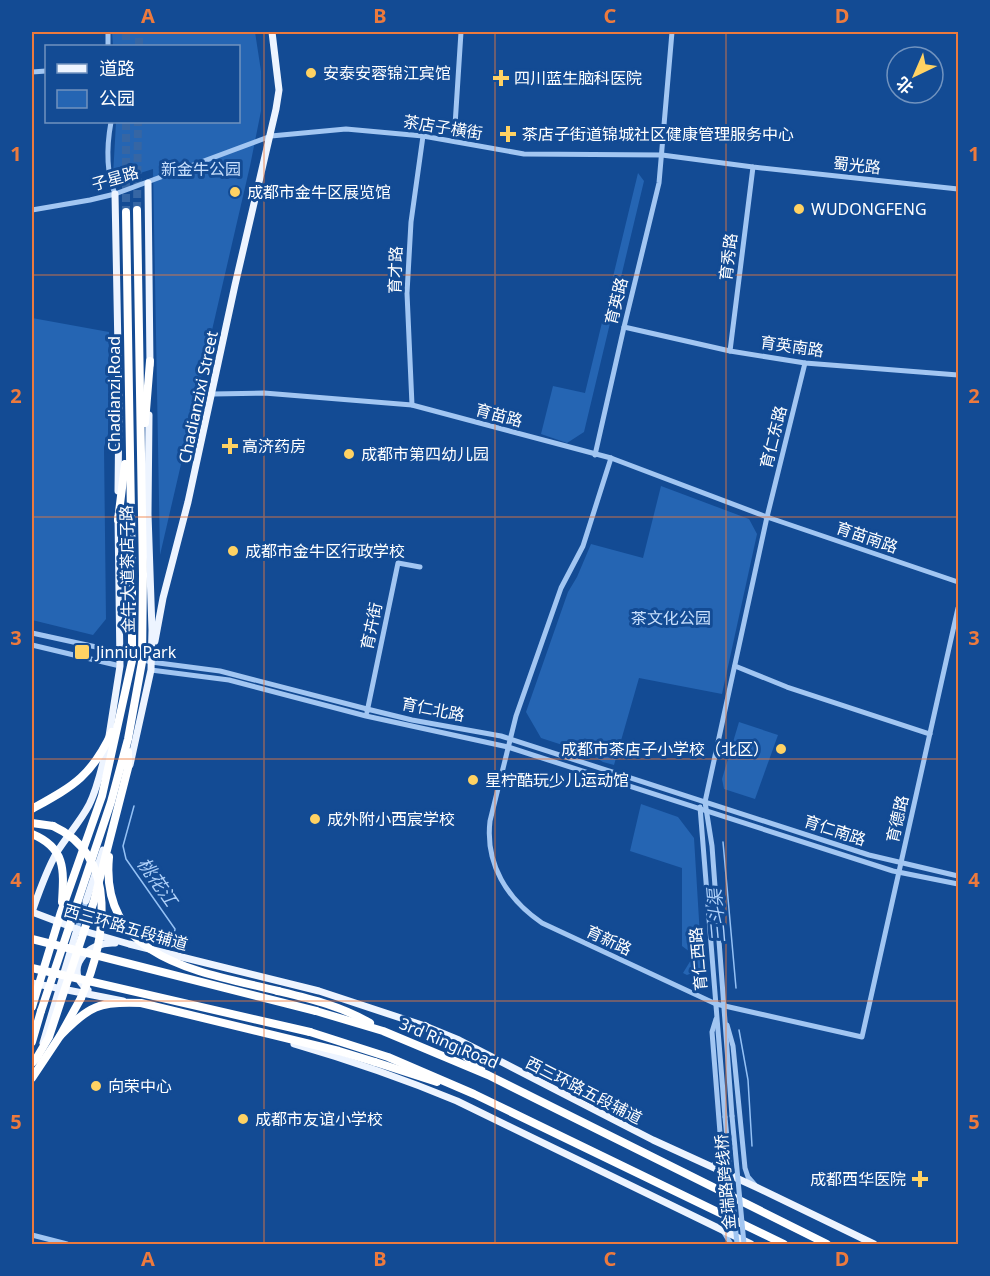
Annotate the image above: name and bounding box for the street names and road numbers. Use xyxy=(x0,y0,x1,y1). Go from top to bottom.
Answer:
street label: 茶店子横街 xyxy=(402,110,484,144)
street label: 蜀光路 xyxy=(832,152,882,178)
street label: 子星路 xyxy=(89,161,141,195)
street label: 育秀路 xyxy=(714,232,742,282)
street label: 育才路 xyxy=(383,246,407,294)
street label: 育英路 xyxy=(600,275,632,327)
street label: Chadianzixi Street xyxy=(173,329,223,465)
street label: 育英南路 xyxy=(759,331,825,361)
street label: Chadianzi Road xyxy=(103,336,125,452)
street label: 育苗路 xyxy=(473,398,525,432)
street label: 育仁东路 xyxy=(755,403,791,471)
street label: 金牛大道茶店子路 xyxy=(115,505,139,633)
street label: 育苗南路 xyxy=(833,516,901,558)
street label: 育卉街 xyxy=(355,600,387,652)
street label: 育仁北路 xyxy=(399,692,467,726)
street label: 育德路 xyxy=(881,793,913,845)
street label: 育仁南路 xyxy=(801,810,869,850)
street label: 西三环路五段辅道 xyxy=(61,899,191,955)
street label: 育新路 xyxy=(583,920,635,960)
street label: 育仁西路 xyxy=(684,926,712,992)
street label: 3rd Ring Road xyxy=(396,1012,502,1074)
street label: 西三环路五段辅道 xyxy=(522,1051,646,1129)
street label: 金瑞路跨线桥 xyxy=(710,1133,740,1231)

